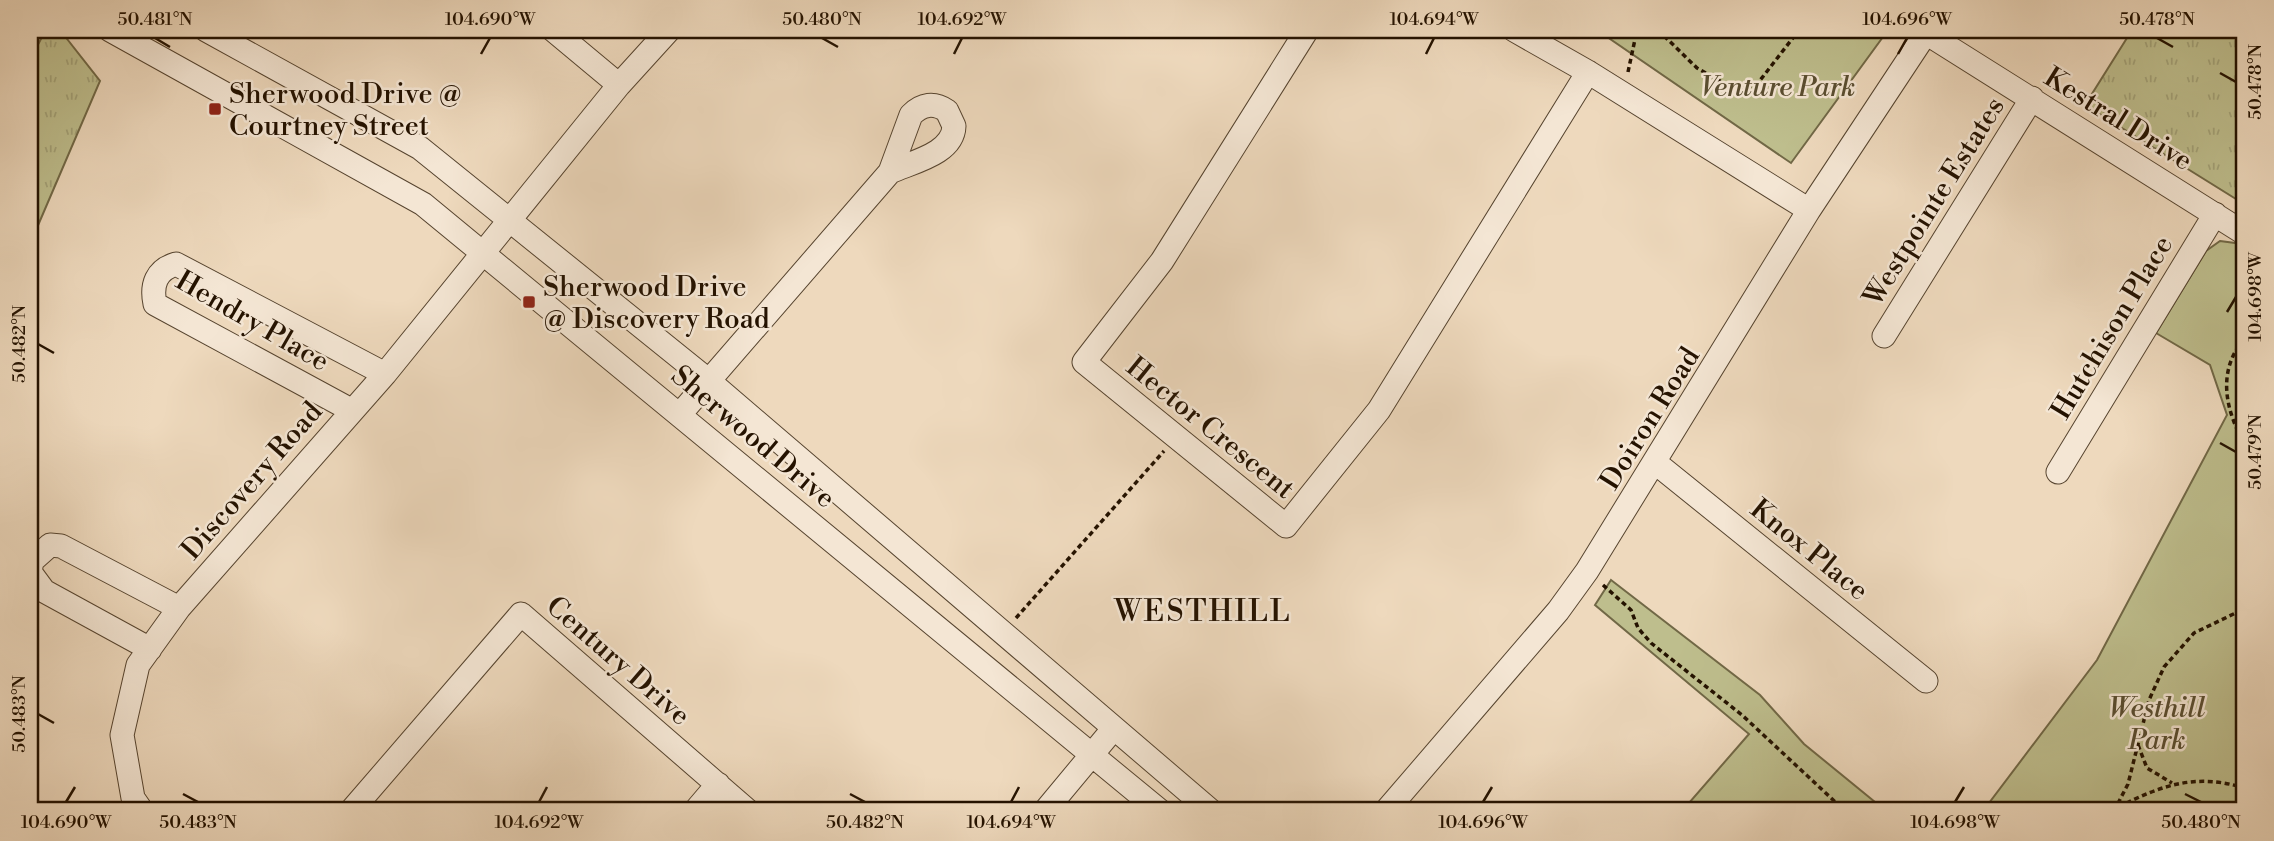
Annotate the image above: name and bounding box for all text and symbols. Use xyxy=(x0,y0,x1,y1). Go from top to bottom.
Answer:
text: 50.481°N xyxy=(118,8,193,31)
text: 104.690°W xyxy=(445,8,536,31)
text: 50.480°N xyxy=(782,8,862,31)
text: 104.692°W xyxy=(918,8,1007,31)
text: 104.694°W xyxy=(1389,8,1479,31)
text: 104.696°W xyxy=(1862,8,1952,31)
text: 50.478°N xyxy=(2119,8,2195,31)
text: 50.478°N xyxy=(2244,44,2267,120)
street label: Kestral Drive xyxy=(2038,60,2199,179)
park label: Venture Park xyxy=(1701,70,1855,105)
place label: Sherwood Drive @ Courtney Street xyxy=(229,77,462,144)
street label: Westpointe Estates xyxy=(1855,91,2013,314)
marker: Sherwood Drive @ Courtney Street xyxy=(207,101,223,117)
street label: Hutchison Place xyxy=(2044,230,2181,426)
text: 104.698°W xyxy=(2244,252,2267,342)
street label: Hendry Place xyxy=(169,263,335,379)
place label: Sherwood Drive @ Discovery Road xyxy=(543,270,770,337)
marker: Sherwood Drive @ Discovery Road xyxy=(521,294,537,310)
text: 50.482°N xyxy=(8,304,31,383)
street label: Doiron Road xyxy=(1593,341,1708,497)
street label: Hector Crescent xyxy=(1119,350,1301,507)
street label: Sherwood Drive xyxy=(664,358,842,516)
street label: Discovery Road xyxy=(174,395,330,567)
text: 50.479°N xyxy=(2244,414,2267,490)
street label: Knox Place xyxy=(1743,492,1875,608)
street label: Century Drive xyxy=(539,589,697,733)
district label: WESTHILL xyxy=(1113,593,1292,631)
text: 50.483°N xyxy=(8,675,31,753)
park label: Westhill Park xyxy=(2109,691,2205,758)
text: 104.690°W xyxy=(21,811,112,834)
text: 50.483°N xyxy=(159,811,237,834)
text: 104.692°W xyxy=(495,811,584,834)
text: 50.482°N xyxy=(826,811,905,834)
text: 104.694°W xyxy=(966,811,1056,834)
text: 104.696°W xyxy=(1438,811,1528,834)
text: 104.698°W xyxy=(1910,811,2000,834)
text: 50.480°N xyxy=(2161,811,2241,834)

